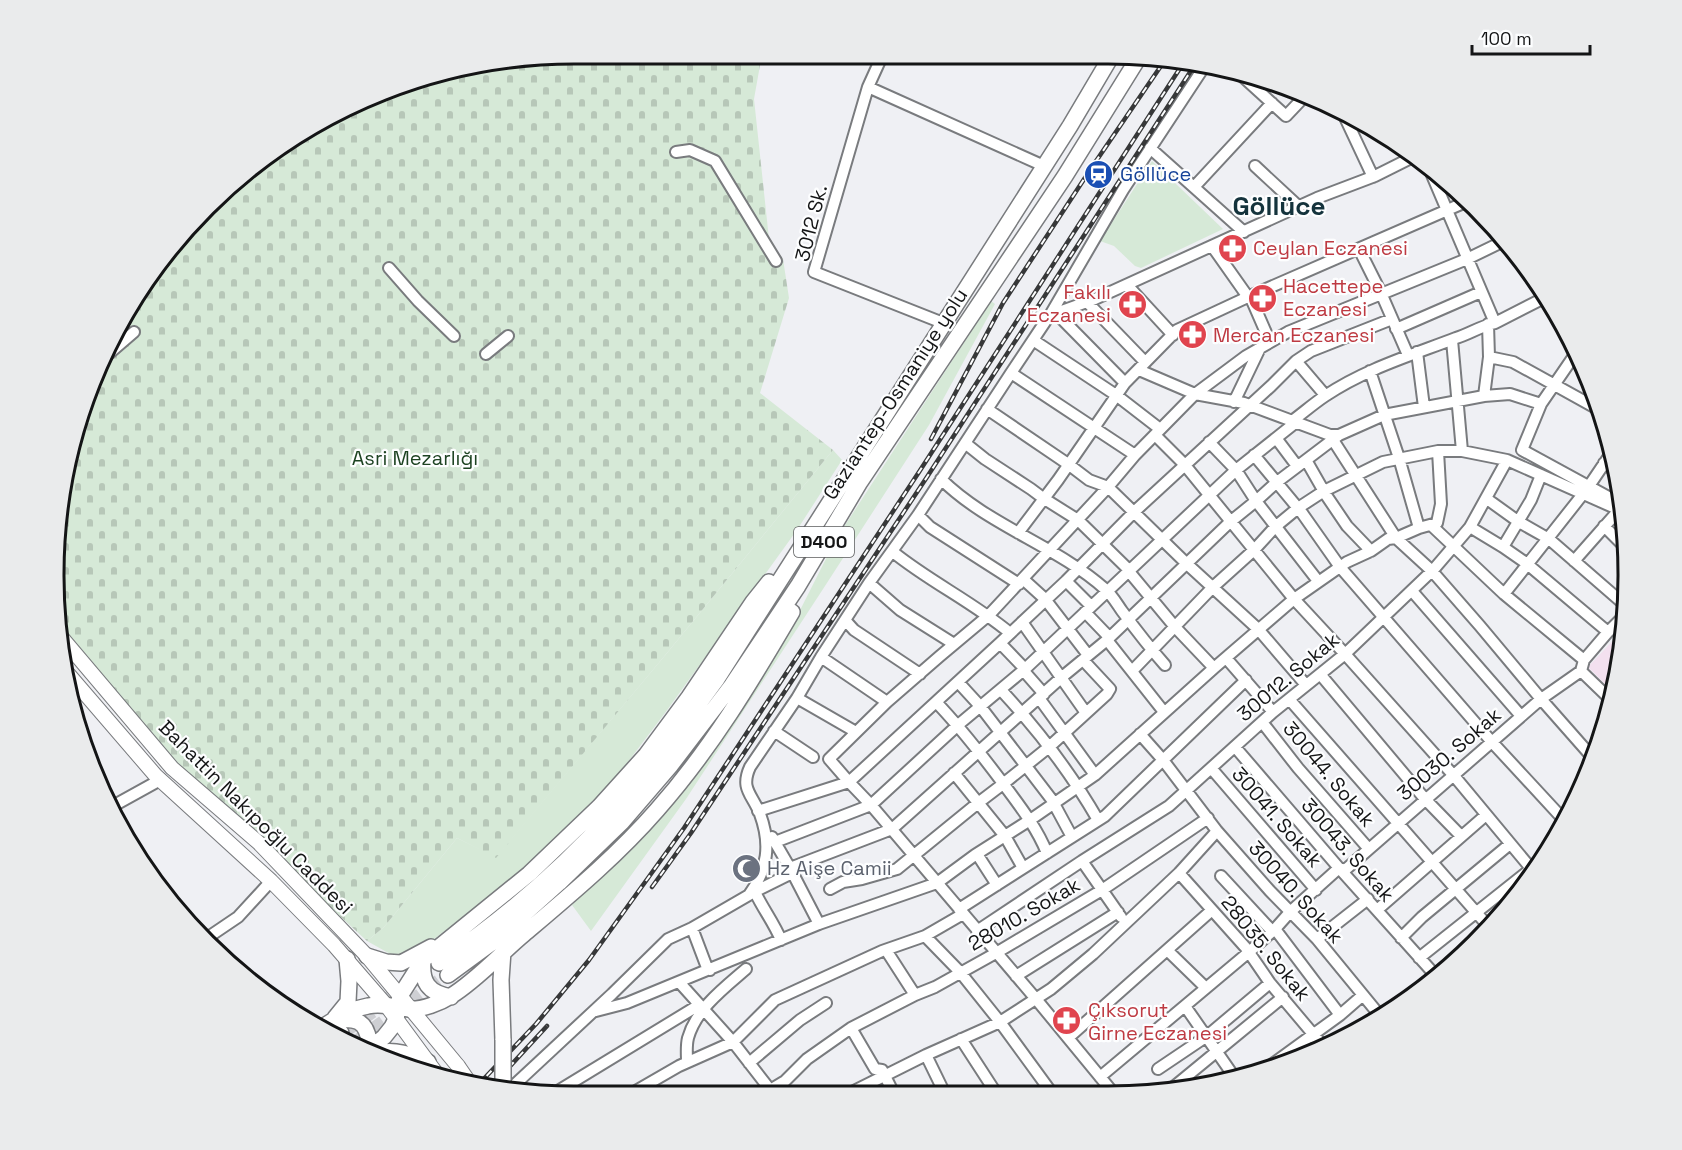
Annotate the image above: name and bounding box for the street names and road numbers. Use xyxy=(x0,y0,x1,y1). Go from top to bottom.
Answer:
street label: 3012 Sk. xyxy=(789,182,833,264)
street label: Gaziantep-Osmaniye yolu xyxy=(817,283,973,505)
road number: D400 xyxy=(794,527,854,557)
street label: 30012. Sokak xyxy=(1232,627,1344,727)
street label: 30030. Sokak xyxy=(1392,702,1506,806)
street label: Bahattin Nakıpoğlu Caddesi xyxy=(153,714,359,920)
street label: 30044. Sokak xyxy=(1277,716,1381,832)
street label: 30041. Sokak xyxy=(1226,761,1328,873)
street label: 30043. Sokak xyxy=(1296,793,1400,907)
street label: 30040. Sokak xyxy=(1243,835,1349,949)
street label: 28010. Sokak xyxy=(963,871,1085,957)
street label: 28035. Sokak xyxy=(1216,890,1317,1006)

